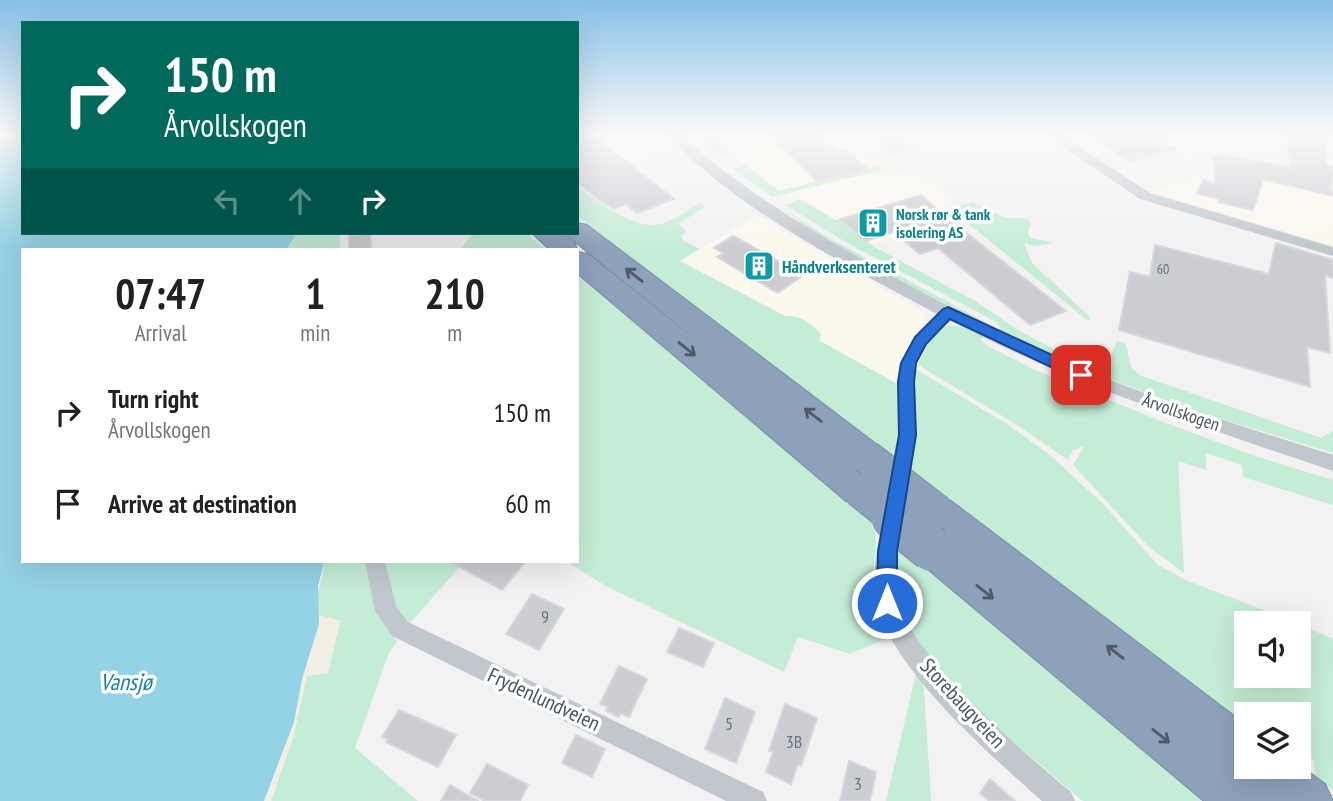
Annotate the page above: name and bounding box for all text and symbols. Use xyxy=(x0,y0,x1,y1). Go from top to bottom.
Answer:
text: 150 m xyxy=(164,42,277,106)
icon: right xyxy=(49,49,140,140)
text: Årvollskogen xyxy=(164,104,307,146)
icon: left xyxy=(208,182,246,220)
icon: ahead xyxy=(281,182,319,220)
icon: right xyxy=(354,182,392,220)
place label: Norsk rør & tank isolering AS xyxy=(896,204,991,242)
building icon: Norsk rør & tank isolering AS xyxy=(856,206,890,240)
building icon: Håndverksenteret xyxy=(742,249,776,283)
place label: Håndverksenteret xyxy=(782,255,897,278)
house number: 60 xyxy=(1157,260,1169,278)
text: 07:47 xyxy=(115,266,206,321)
text: 1 xyxy=(305,266,325,321)
text: 210 xyxy=(425,266,485,321)
one-way arrow xyxy=(625,268,644,283)
text: Arrival xyxy=(135,318,187,347)
text: min xyxy=(300,318,330,347)
text: m xyxy=(447,318,462,347)
one-way arrow xyxy=(678,342,696,357)
pin xyxy=(1051,345,1111,405)
icon: arrive xyxy=(1062,356,1100,394)
text: Turn right xyxy=(108,382,199,415)
street label: Årvollskogen xyxy=(1139,388,1223,436)
icon: right xyxy=(49,394,87,432)
text: 150 m xyxy=(493,396,551,429)
one-way arrow xyxy=(804,408,823,423)
text: Årvollskogen xyxy=(108,415,211,444)
icon: arrive xyxy=(49,485,87,523)
text: Arrive at destination xyxy=(108,487,297,520)
text: 60 m xyxy=(505,487,551,520)
position arrow xyxy=(850,566,924,640)
one-way arrow xyxy=(975,585,993,600)
house number: 9 xyxy=(541,605,549,628)
map controls xyxy=(1234,611,1311,779)
button: sound xyxy=(1234,611,1311,688)
one-way arrow xyxy=(1107,644,1125,659)
street label: Storebaugveien xyxy=(915,652,1011,754)
street label: Frydenlundveien xyxy=(484,661,604,737)
water label: Vansjø xyxy=(100,667,154,696)
button: layers xyxy=(1234,702,1311,779)
house number: 5 xyxy=(725,712,733,735)
one-way arrow xyxy=(1152,728,1170,743)
house number: 3B xyxy=(786,730,802,753)
house number: 3 xyxy=(854,772,862,795)

